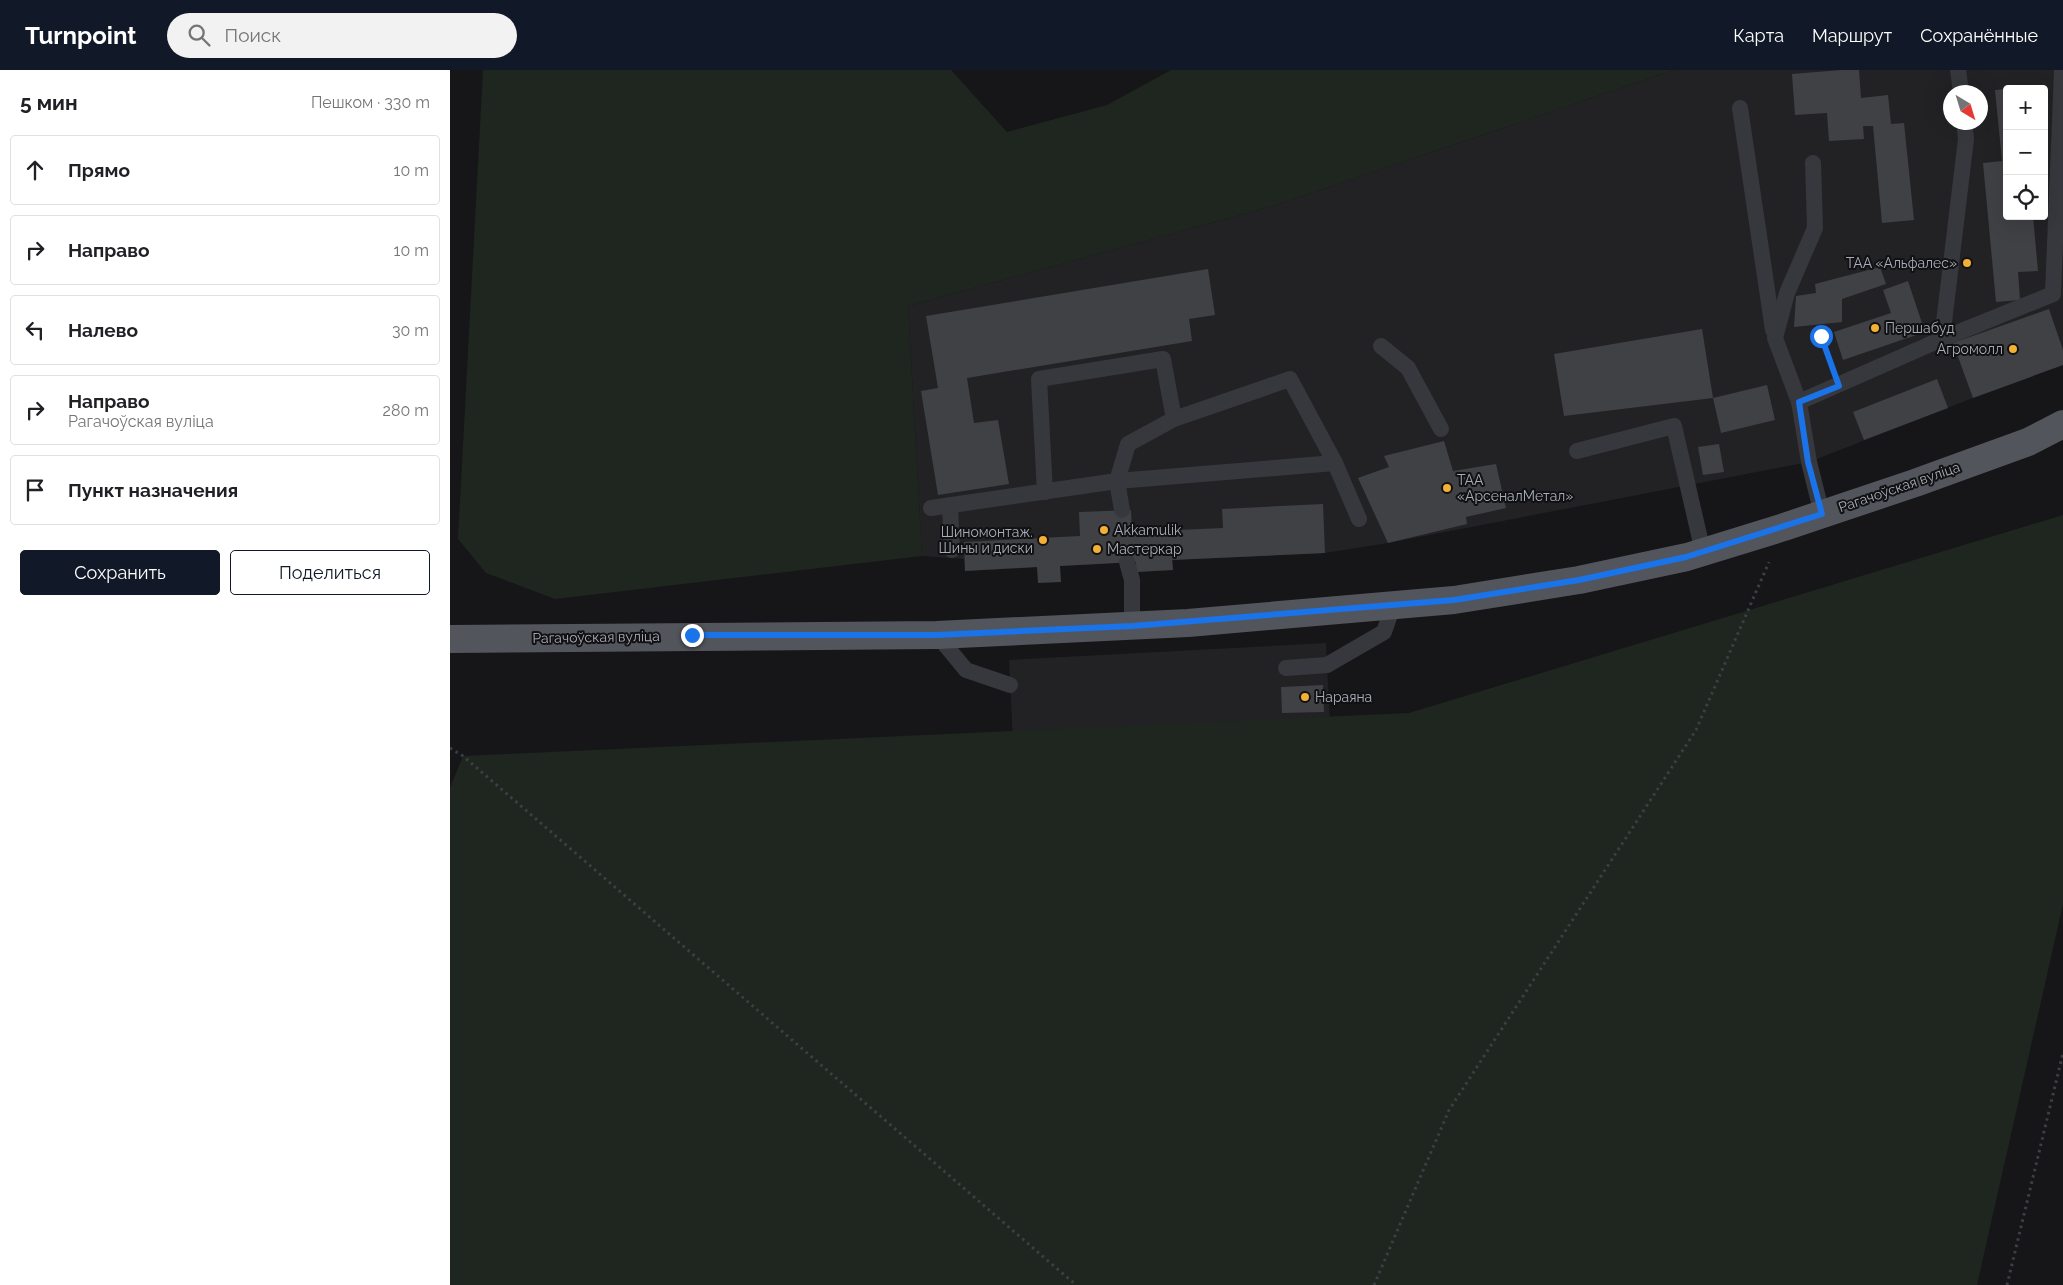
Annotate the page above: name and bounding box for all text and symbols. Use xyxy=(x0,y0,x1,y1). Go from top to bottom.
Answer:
search box xyxy=(167,13,517,58)
text: Turnpoint xyxy=(25,21,137,50)
icon: search xyxy=(185,21,213,49)
text: Поиск xyxy=(225,24,281,46)
text: Карта xyxy=(1733,25,1784,46)
text: Маршрут xyxy=(1812,25,1892,46)
text: Сохранённые xyxy=(1920,25,2038,46)
north arrow xyxy=(1943,85,1988,130)
map controls xyxy=(2003,85,2048,220)
button: + xyxy=(2003,85,2048,130)
text: 5 мин xyxy=(20,90,78,115)
text: Пешком · 330 m xyxy=(311,93,430,112)
button: − xyxy=(2003,130,2048,175)
icon: ahead xyxy=(21,156,49,184)
text: Прямо xyxy=(68,159,130,181)
text: 10 m xyxy=(394,161,429,180)
button: locate xyxy=(2003,175,2048,220)
icon: right xyxy=(21,236,49,264)
text: Направо xyxy=(68,239,149,261)
text: 10 m xyxy=(394,241,429,260)
place label: ТАА «Альфалес» xyxy=(1846,255,1957,271)
marker: ТАА «Альфалес» xyxy=(1961,257,1973,269)
icon: left xyxy=(21,316,49,344)
text: Налево xyxy=(68,319,138,341)
place label: Першабуд xyxy=(1885,320,1955,336)
text: 30 m xyxy=(392,321,429,340)
marker: Першабуд xyxy=(1869,322,1881,334)
route start xyxy=(1810,325,1833,348)
place label: Агромолл xyxy=(1937,341,2003,357)
marker: Агромолл xyxy=(2007,343,2019,355)
text: Направо xyxy=(68,390,149,412)
icon: right xyxy=(21,396,49,424)
text: 280 m xyxy=(383,401,429,420)
text: Рагачоўская вуліца xyxy=(68,412,214,431)
street label: Рагачоўская вуліца xyxy=(1836,459,1962,515)
place label: ТАА «АрсеналМетал» xyxy=(1457,472,1573,504)
icon: arrive xyxy=(21,476,49,504)
text: Пункт назначения xyxy=(68,479,238,501)
marker: ТАА «АрсеналМетал» xyxy=(1441,482,1453,494)
place label: Akkamulik xyxy=(1114,522,1182,538)
place label: Шиномонтаж. Шины и диски xyxy=(939,524,1033,556)
marker: Akkamulik xyxy=(1098,524,1110,536)
marker: Шиномонтаж. Шины и диски xyxy=(1037,534,1049,546)
place label: Мастеркар xyxy=(1107,541,1182,557)
marker: Мастеркар xyxy=(1091,543,1103,555)
button: Сохранить xyxy=(20,550,220,595)
button: Поделиться xyxy=(230,550,430,595)
route end xyxy=(681,624,704,647)
street label: Рагачоўская вуліца xyxy=(532,628,660,646)
place label: Нараяна xyxy=(1315,689,1372,705)
marker: Нараяна xyxy=(1299,691,1311,703)

